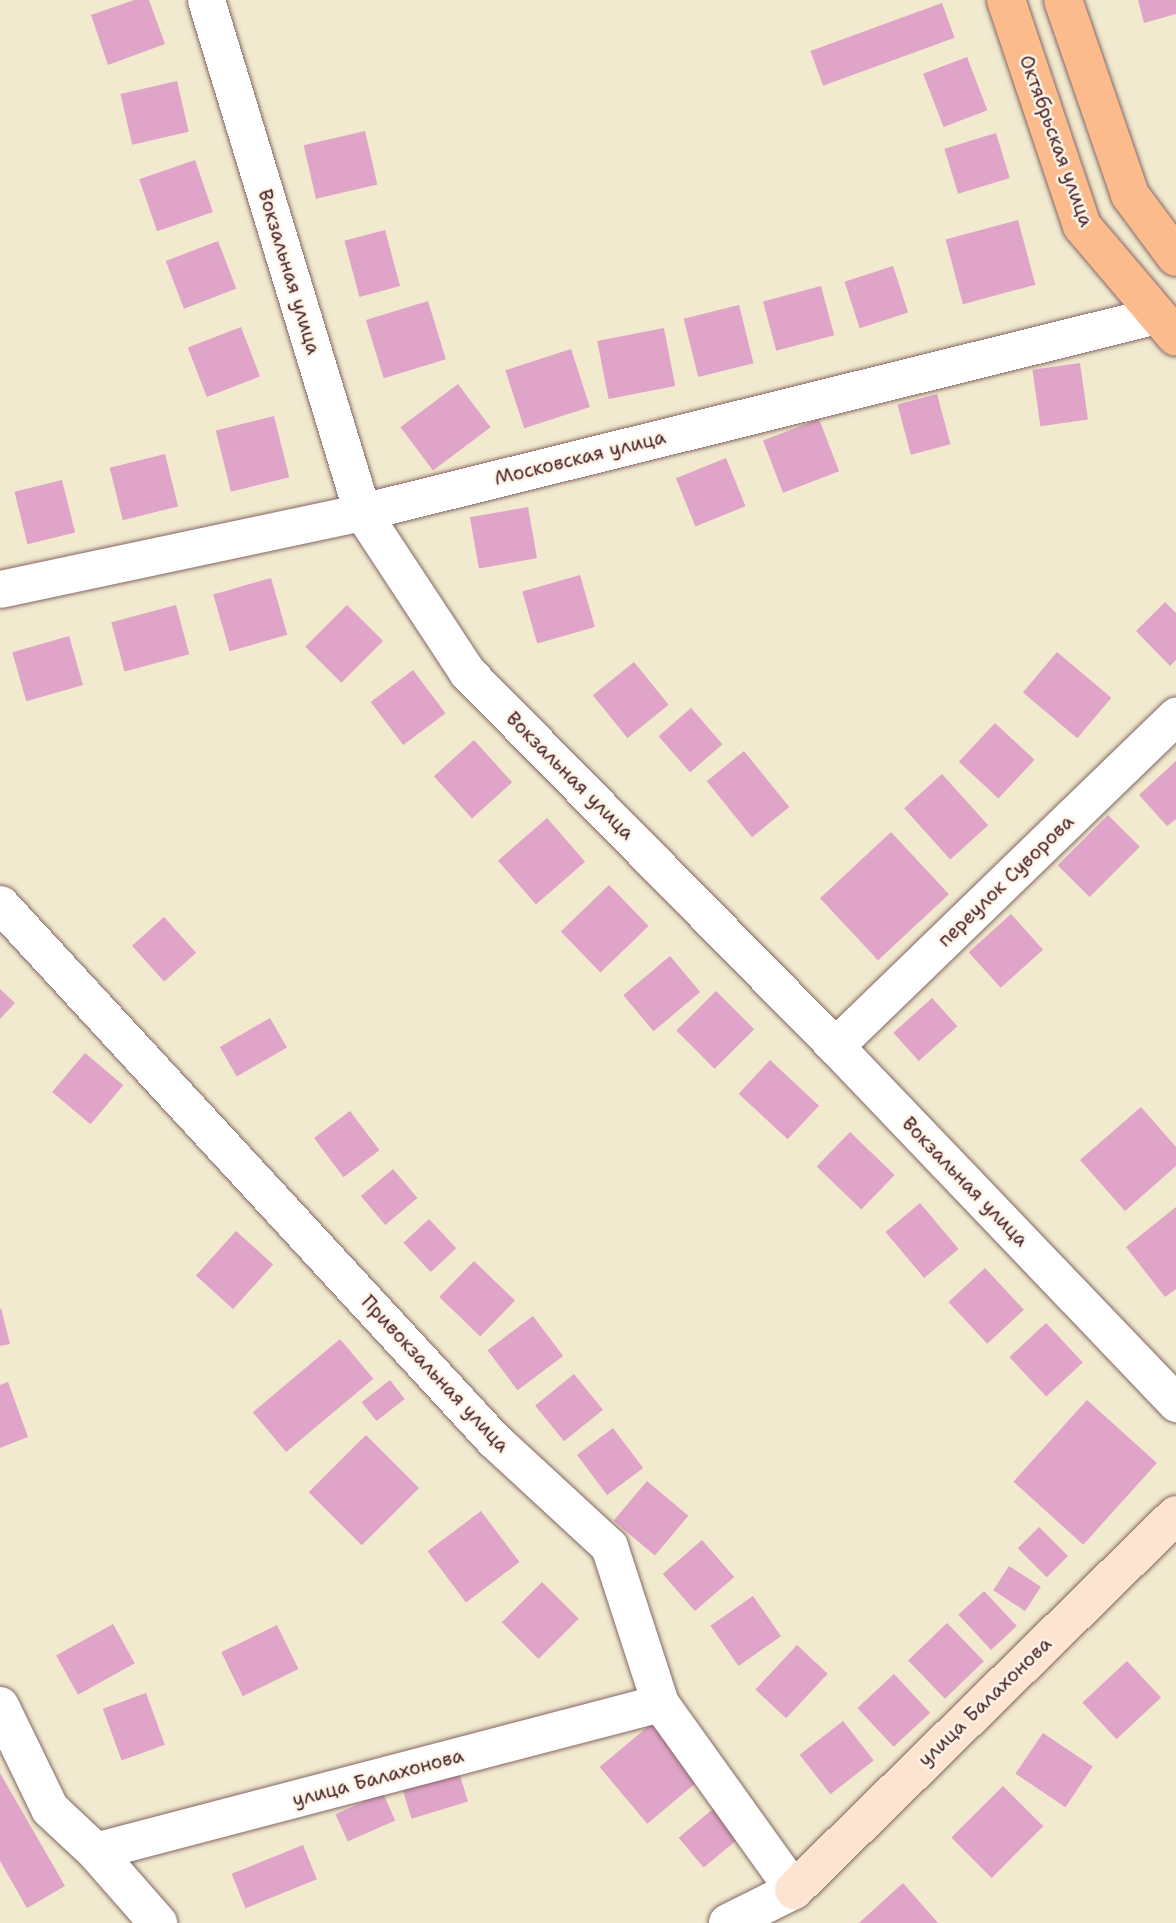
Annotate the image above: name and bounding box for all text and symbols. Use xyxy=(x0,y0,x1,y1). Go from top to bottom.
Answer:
street label: Октябрьская улица xyxy=(1014,52,1098,230)
street label: Вокзальная улица xyxy=(253,187,325,357)
street label: Московская улица xyxy=(492,426,668,490)
street label: Вокзальная улица xyxy=(501,707,639,845)
street label: переулок Суворова xyxy=(933,810,1079,952)
street label: Вокзальная улица xyxy=(897,1112,1033,1252)
street label: Привокзальная улица xyxy=(356,1291,514,1457)
street label: улица Балахонова xyxy=(914,1633,1056,1771)
street label: улица Балахонова xyxy=(290,1744,466,1812)

